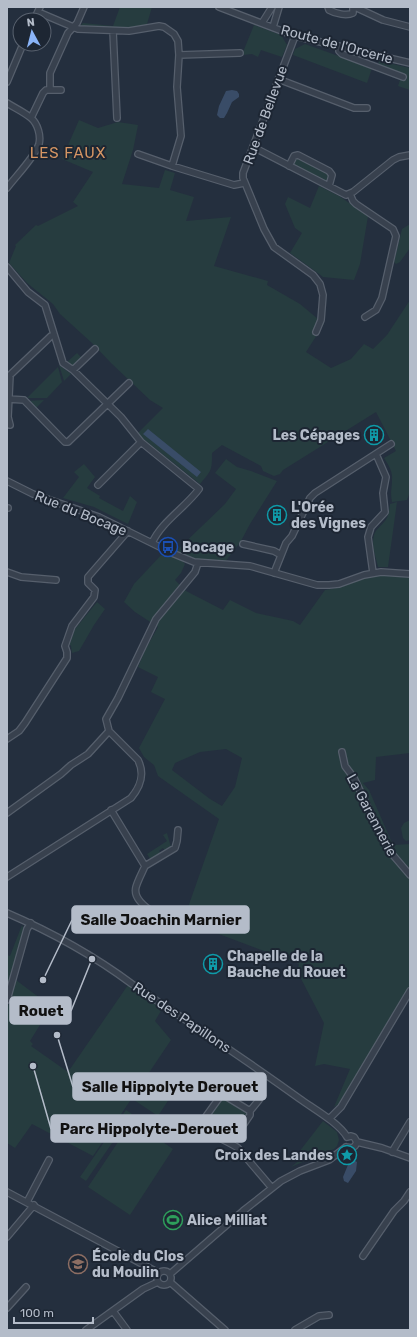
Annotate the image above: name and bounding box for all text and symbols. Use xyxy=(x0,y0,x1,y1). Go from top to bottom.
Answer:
north arrow xyxy=(12,12,52,52)
text: N xyxy=(26,16,36,30)
street label: Route de l'Orcerie xyxy=(279,21,395,68)
street label: Rue de Bellevue xyxy=(240,63,291,167)
district label: LES FAUX xyxy=(30,144,106,162)
building icon: Les Cépages xyxy=(363,424,385,446)
place label: Les Cépages xyxy=(272,427,360,444)
street label: Rue du Bocage xyxy=(32,487,130,540)
place label: L'Orée des Vignes xyxy=(291,499,366,532)
building icon: L'Orée des Vignes xyxy=(266,504,288,526)
bus stop icon: Bocage xyxy=(157,536,179,558)
place label: Bocage xyxy=(182,539,234,556)
street label: La Garennerie xyxy=(343,771,400,859)
callout: Salle Joachin Marnier xyxy=(72,906,249,933)
text: Salle Joachin Marnier xyxy=(80,911,242,929)
place label: Chapelle de la Bauche du Rouet xyxy=(227,948,346,981)
building icon: Chapelle de la Bauche du Rouet xyxy=(202,953,224,975)
street label: Rue des Papillons xyxy=(130,978,234,1056)
callout: Rouet xyxy=(10,997,71,1024)
text: Rouet xyxy=(19,1002,63,1020)
callout: Salle Hippolyte Derouet xyxy=(73,1073,266,1100)
text: Salle Hippolyte Derouet xyxy=(82,1078,258,1096)
callout: Parc Hippolyte-Derouet xyxy=(51,1115,246,1142)
text: Parc Hippolyte-Derouet xyxy=(60,1120,238,1138)
place icon: Croix des Landes xyxy=(336,1144,358,1166)
place label: Croix des Landes xyxy=(215,1147,333,1164)
sports icon: Alice Milliat xyxy=(162,1209,184,1231)
place label: Alice Milliat xyxy=(187,1212,267,1229)
place label: École du Clos du Moulin xyxy=(92,1247,184,1281)
school or university icon: École du Clos du Moulin xyxy=(67,1253,89,1275)
scale bar xyxy=(14,1299,93,1325)
text: 100 m xyxy=(20,1306,54,1320)

